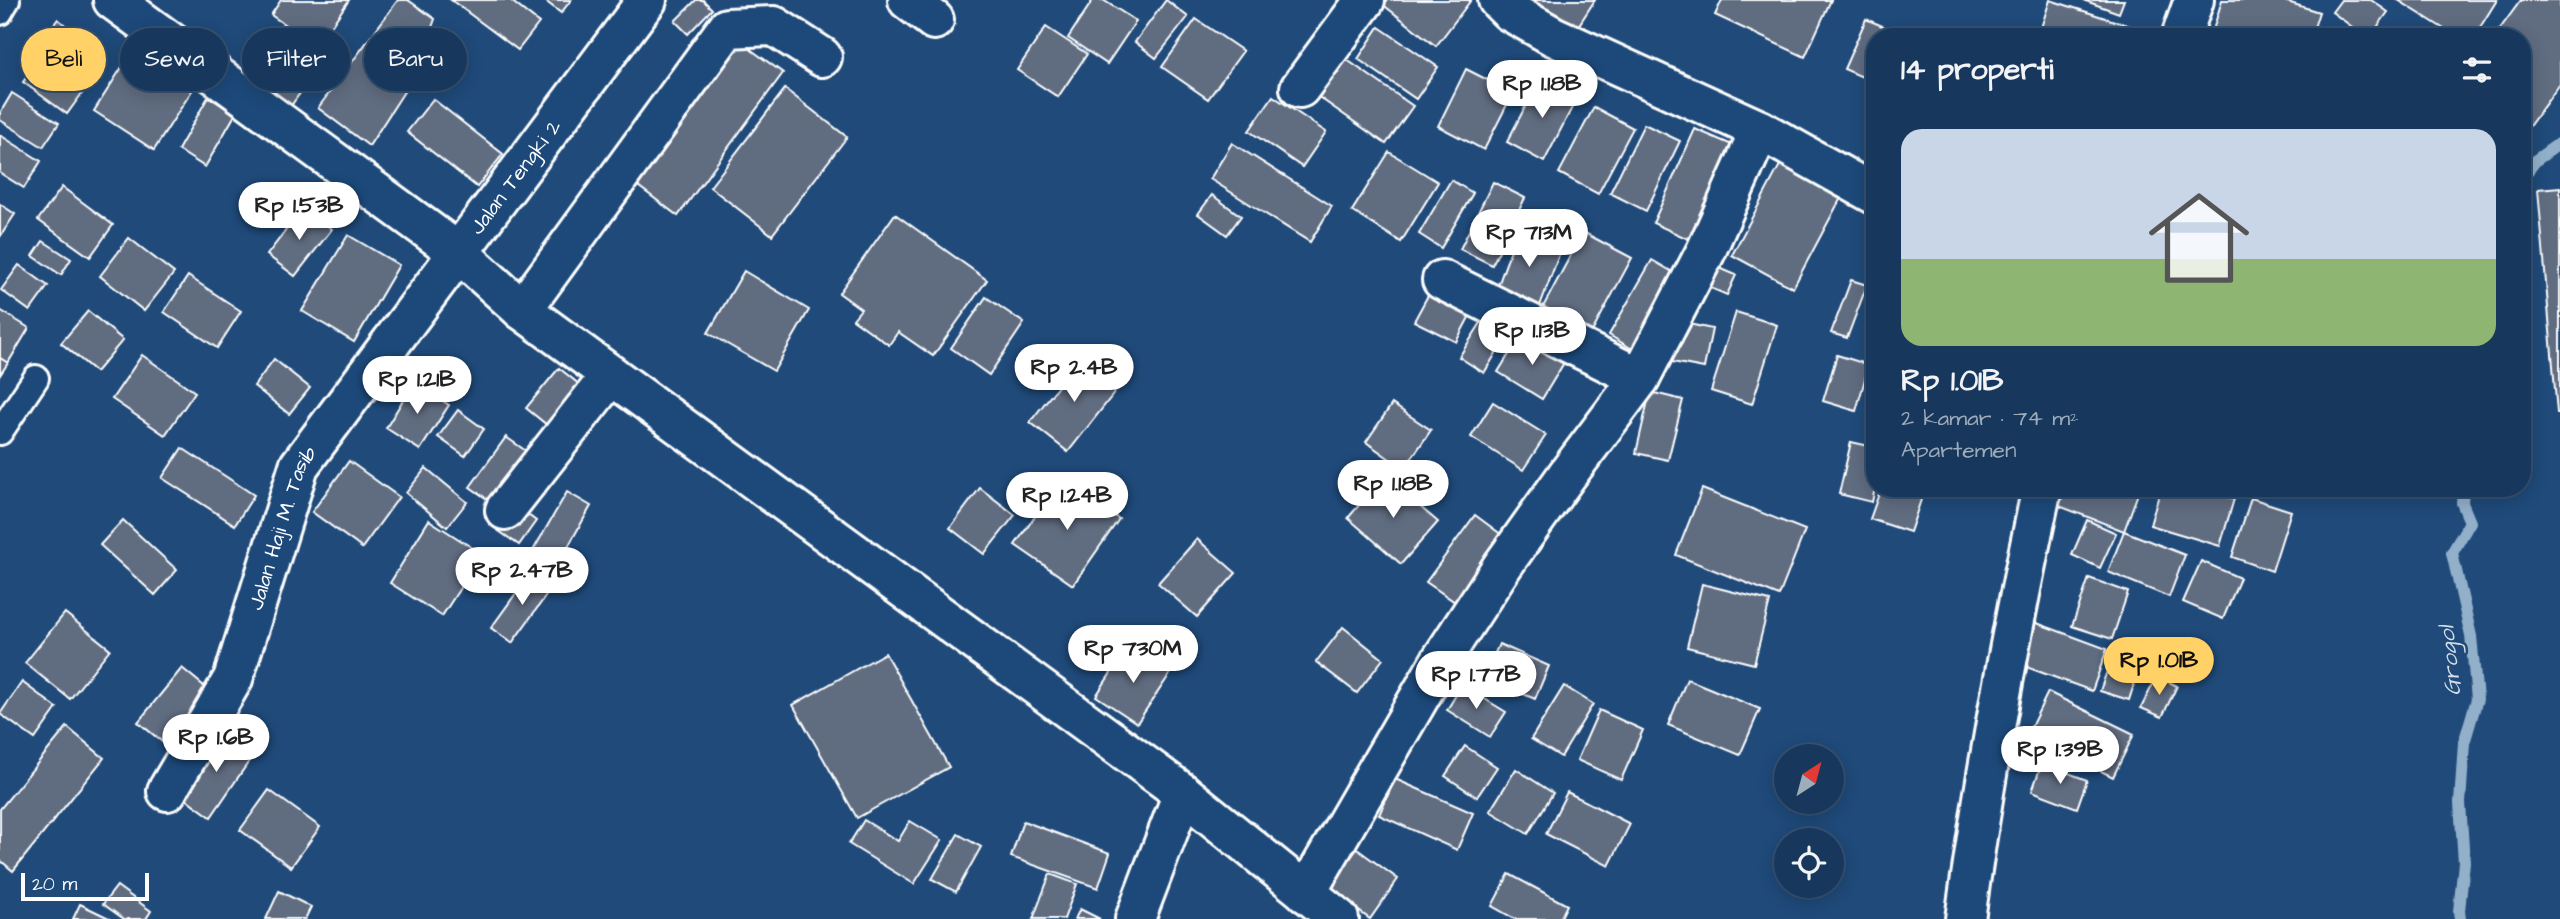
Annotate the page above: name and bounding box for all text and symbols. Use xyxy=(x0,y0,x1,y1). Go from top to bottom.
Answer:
chip: Beli xyxy=(21,28,106,91)
chip: Sewa xyxy=(120,28,228,91)
chip: Filter xyxy=(242,28,350,91)
chip: Baru xyxy=(364,28,467,91)
text: 14 properti xyxy=(1901,49,2054,91)
icon: filters xyxy=(2458,51,2496,89)
pin: Rp 1.18B xyxy=(1470,60,1614,120)
text: Rp 1.18B xyxy=(1503,67,1581,99)
street label: Jalan Tengki 2 xyxy=(462,113,568,240)
icon: home xyxy=(2136,175,2262,301)
pin: Rp 1.53B xyxy=(227,182,371,242)
text: Rp 1.53B xyxy=(255,189,343,221)
pin: Rp 713M xyxy=(1464,210,1594,269)
text: Rp 713M xyxy=(1486,216,1572,248)
pin: Rp 1.13B xyxy=(1460,308,1604,367)
text: Rp 1.13B xyxy=(1494,314,1570,346)
pin: Rp 2.4B xyxy=(1009,344,1139,404)
text: Rp 2.4B xyxy=(1031,351,1117,383)
pin: Rp 1.21B xyxy=(345,356,489,416)
text: Rp 1.01B xyxy=(1901,360,2003,402)
text: Rp 1.21B xyxy=(378,363,456,395)
text: 2 kamar · 74 m² xyxy=(1901,402,2079,434)
text: Apartemen xyxy=(1901,434,2017,466)
street label: Jalan Haji M. Tasib xyxy=(241,440,324,613)
pin: Rp 1.18B xyxy=(1321,461,1465,520)
text: Rp 1.18B xyxy=(1354,467,1432,499)
pin: Rp 1.24B xyxy=(995,472,1139,532)
text: Rp 1.24B xyxy=(1022,479,1112,511)
pin: Rp 2.47B xyxy=(450,548,594,607)
text: Rp 2.47B xyxy=(472,554,572,586)
water label: Grogol xyxy=(2430,621,2471,697)
pin: Rp 730M xyxy=(1068,626,1198,685)
text: Rp 730M xyxy=(1084,632,1182,664)
pin: Rp 1.01B xyxy=(2087,638,2231,697)
text: Rp 1.01B xyxy=(2120,644,2198,676)
pin: Rp 1.77B xyxy=(1404,652,1548,711)
text: Rp 1.77B xyxy=(1431,658,1521,690)
pin: Rp 1.6B xyxy=(151,714,281,774)
text: Rp 1.6B xyxy=(178,721,254,753)
pin: Rp 1.39B xyxy=(1988,726,2132,786)
text: Rp 1.39B xyxy=(2017,733,2103,765)
north arrow xyxy=(1774,744,1844,814)
map controls xyxy=(1774,744,1844,898)
button: locate xyxy=(1774,828,1844,898)
scale bar xyxy=(21,870,149,902)
text: 20 m xyxy=(32,871,77,898)

